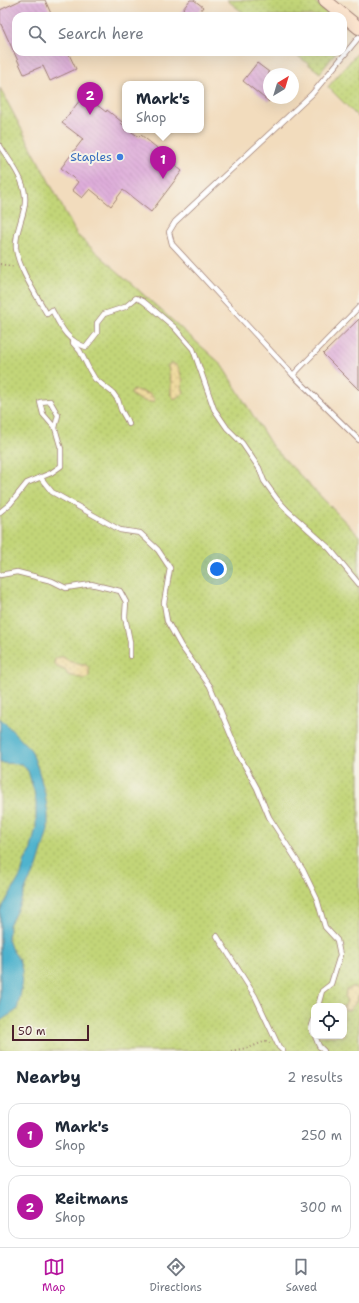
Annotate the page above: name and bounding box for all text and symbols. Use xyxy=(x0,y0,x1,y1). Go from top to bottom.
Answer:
search box xyxy=(12,12,347,56)
icon: search xyxy=(26,23,48,45)
text: Search here xyxy=(58,24,144,44)
north arrow xyxy=(263,68,299,104)
popup xyxy=(122,81,204,133)
pin: 2 xyxy=(77,82,103,115)
text: Mark's xyxy=(136,89,190,109)
text: Shop xyxy=(136,109,166,126)
pin: 1 xyxy=(150,146,176,179)
place label: Staples xyxy=(70,149,112,165)
marker: Staples xyxy=(115,152,125,162)
your location xyxy=(207,559,227,579)
map controls xyxy=(311,1003,347,1039)
button: locate xyxy=(311,1003,347,1039)
scale bar xyxy=(12,1023,89,1042)
text: 50 m xyxy=(18,1024,46,1039)
text: Nearby xyxy=(16,1066,81,1088)
text: 2 results xyxy=(287,1069,343,1086)
text: Mark's xyxy=(55,1117,109,1137)
text: 1 xyxy=(27,1127,33,1144)
text: 250 m xyxy=(301,1127,342,1144)
text: Shop xyxy=(55,1137,85,1154)
text: Reitmans xyxy=(55,1189,129,1209)
text: 2 xyxy=(25,1199,35,1216)
text: 300 m xyxy=(299,1199,342,1216)
text: Shop xyxy=(55,1209,85,1226)
tab: Map xyxy=(42,1256,66,1295)
tab: Directions xyxy=(149,1256,202,1295)
tab: Saved xyxy=(286,1256,317,1295)

